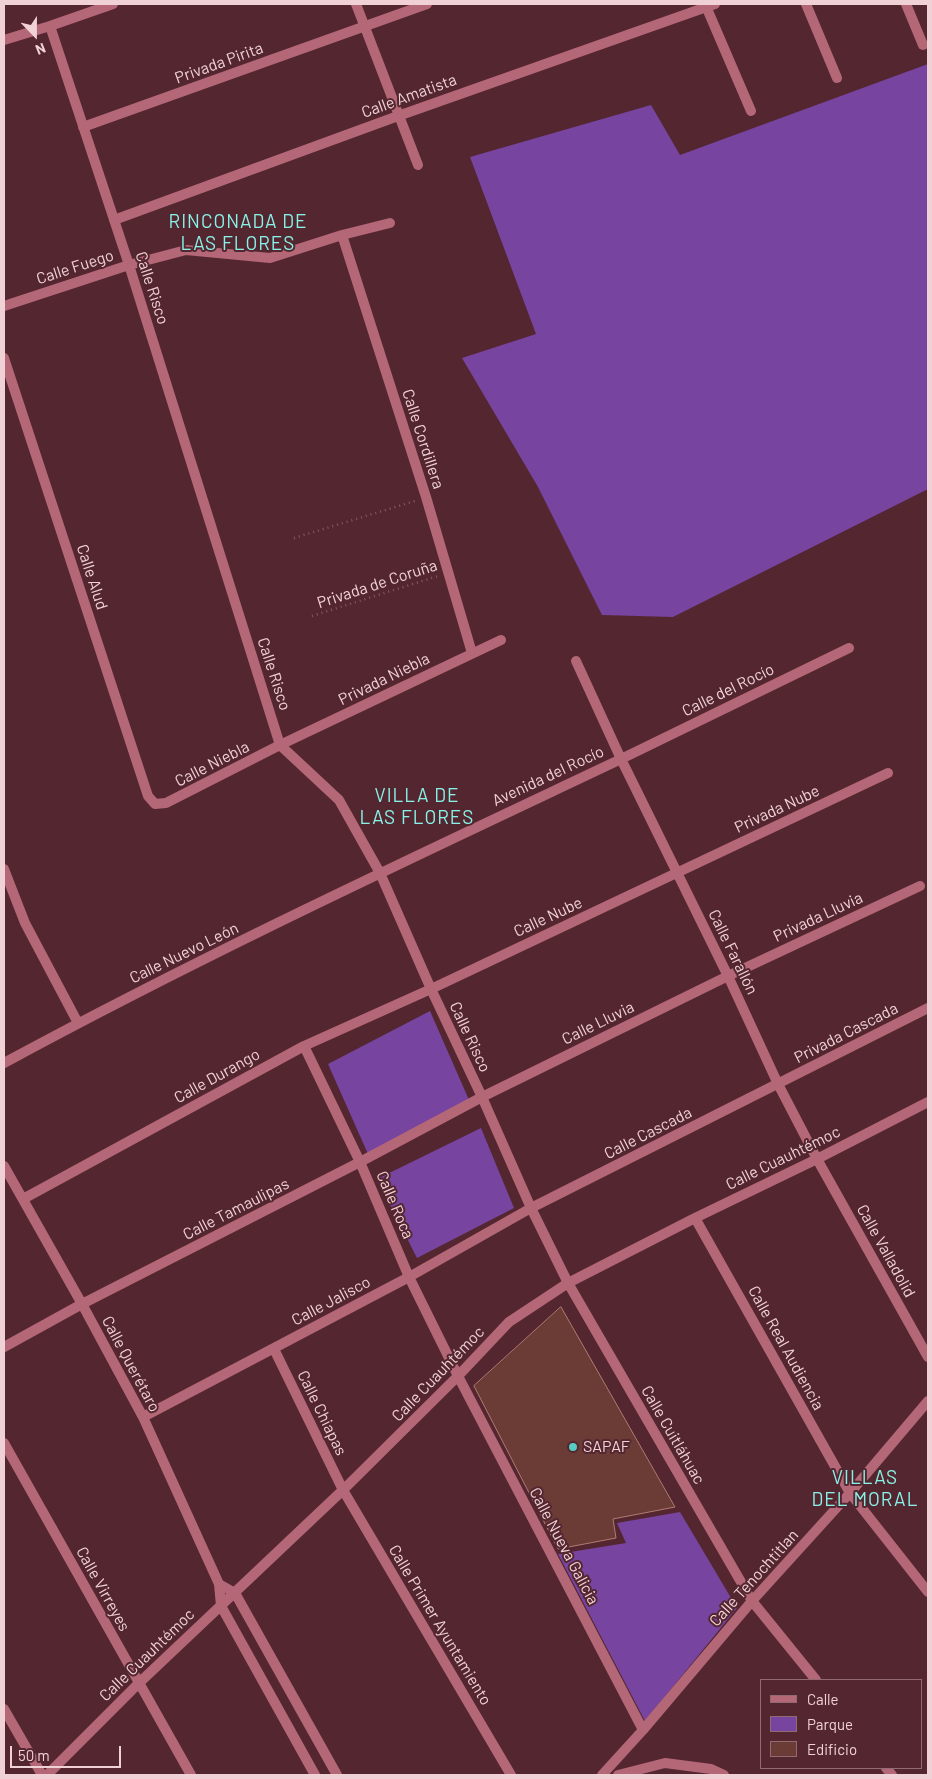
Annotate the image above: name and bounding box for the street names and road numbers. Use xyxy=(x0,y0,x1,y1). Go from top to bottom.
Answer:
street label: Privada Pirita xyxy=(172,38,266,88)
street label: Calle Amatista xyxy=(359,70,459,122)
street label: Calle Fuego xyxy=(34,245,116,289)
street label: Calle Risco xyxy=(131,249,173,327)
street label: Calle Cordillera xyxy=(398,387,448,491)
street label: Calle Alud xyxy=(72,542,112,612)
street label: Privada de Coruña xyxy=(315,556,439,612)
street label: Calle Risco xyxy=(253,635,295,713)
street label: Privada Niebla xyxy=(335,649,433,709)
street label: Calle del Rocío xyxy=(679,659,777,721)
street label: Calle Niebla xyxy=(172,737,252,791)
street label: Avenida del Rocío xyxy=(489,742,607,810)
street label: Privada Nube xyxy=(731,781,823,837)
street label: Privada Lluvia xyxy=(770,888,866,946)
street label: Calle Nube xyxy=(511,893,585,941)
street label: Calle Farallón xyxy=(704,906,762,998)
street label: Calle Nuevo León xyxy=(126,918,242,988)
street label: Calle Lluvia xyxy=(559,997,637,1049)
street label: Calle Risco xyxy=(445,999,495,1075)
street label: Privada Cascada xyxy=(791,999,901,1067)
street label: Calle Durango xyxy=(171,1045,263,1107)
street label: Calle Cascada xyxy=(601,1103,695,1163)
street label: Calle Cuauhtémoc xyxy=(723,1122,843,1194)
street label: Calle Roca xyxy=(372,1168,418,1242)
street label: Calle Tamaulipas xyxy=(180,1174,292,1244)
street label: Calle Valladolid xyxy=(853,1201,919,1301)
street label: Calle Jalisco xyxy=(288,1272,374,1330)
street label: Calle Real Audiencia xyxy=(744,1283,828,1413)
street label: Calle Querétaro xyxy=(98,1313,164,1415)
street label: Calle Cuauhtémoc xyxy=(388,1322,488,1426)
street label: Calle Chiapas xyxy=(293,1367,351,1459)
street label: Calle Cuitláhuac xyxy=(637,1382,709,1488)
street label: Calle Nueva Galicia xyxy=(525,1484,603,1608)
street label: Calle Tenochtitlan xyxy=(705,1526,803,1630)
street label: Calle Primer Ayuntamiento xyxy=(385,1541,495,1709)
street label: Calle Virreyes xyxy=(72,1543,134,1635)
street label: Calle Cuauhtémoc xyxy=(95,1605,199,1705)

